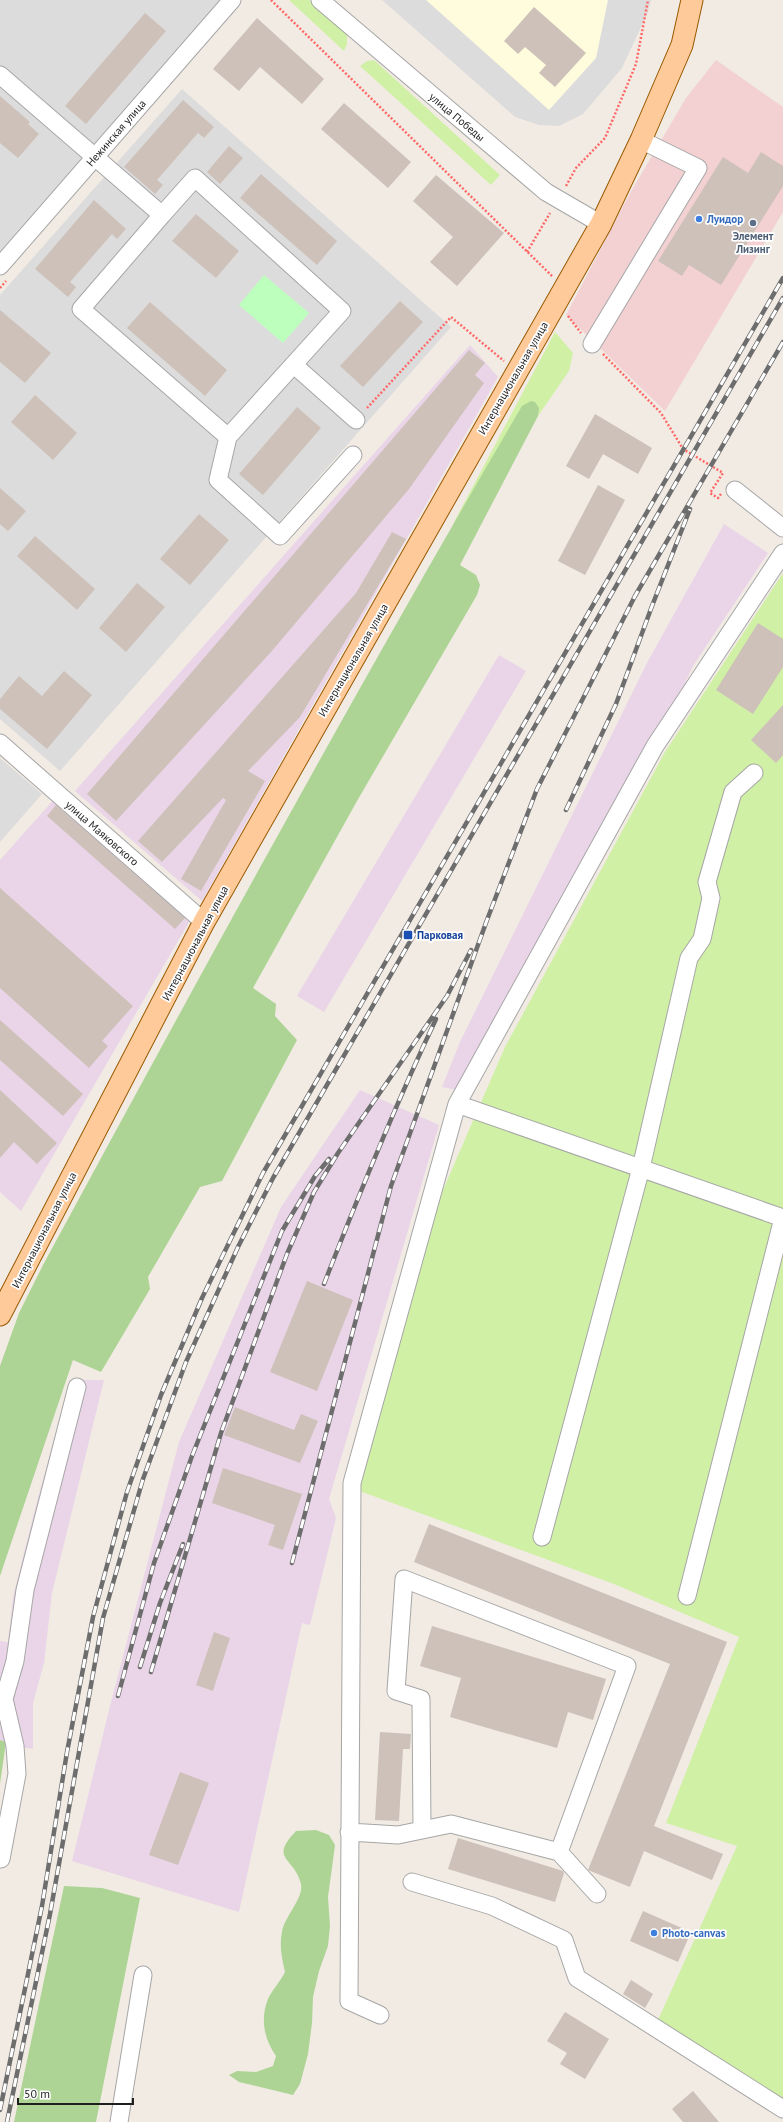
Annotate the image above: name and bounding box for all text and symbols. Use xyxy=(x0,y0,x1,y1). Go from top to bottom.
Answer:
street label: улица Победы xyxy=(426,90,488,144)
street label: Нежинская улица xyxy=(83,97,149,169)
place label: Луидор xyxy=(706,212,743,226)
marker: Луидор xyxy=(694,214,704,224)
marker: Элемент Лизинг xyxy=(748,218,758,228)
place label: Элемент Лизинг xyxy=(733,229,774,256)
street label: Интернациональная улица xyxy=(475,319,551,437)
street label: Интернациональная улица xyxy=(315,601,391,719)
street label: улица Маяковского xyxy=(62,797,142,869)
street label: Интернациональная улица xyxy=(159,883,231,1003)
place label: Парковая xyxy=(417,928,463,942)
marker: Парковая xyxy=(402,929,414,941)
street label: Интернациональная улица xyxy=(9,1170,79,1290)
place label: Photo-canvas xyxy=(662,1926,726,1940)
marker: Photo-canvas xyxy=(649,1928,659,1938)
scale bar xyxy=(18,2080,133,2106)
text: 50 m xyxy=(24,2086,50,2101)

